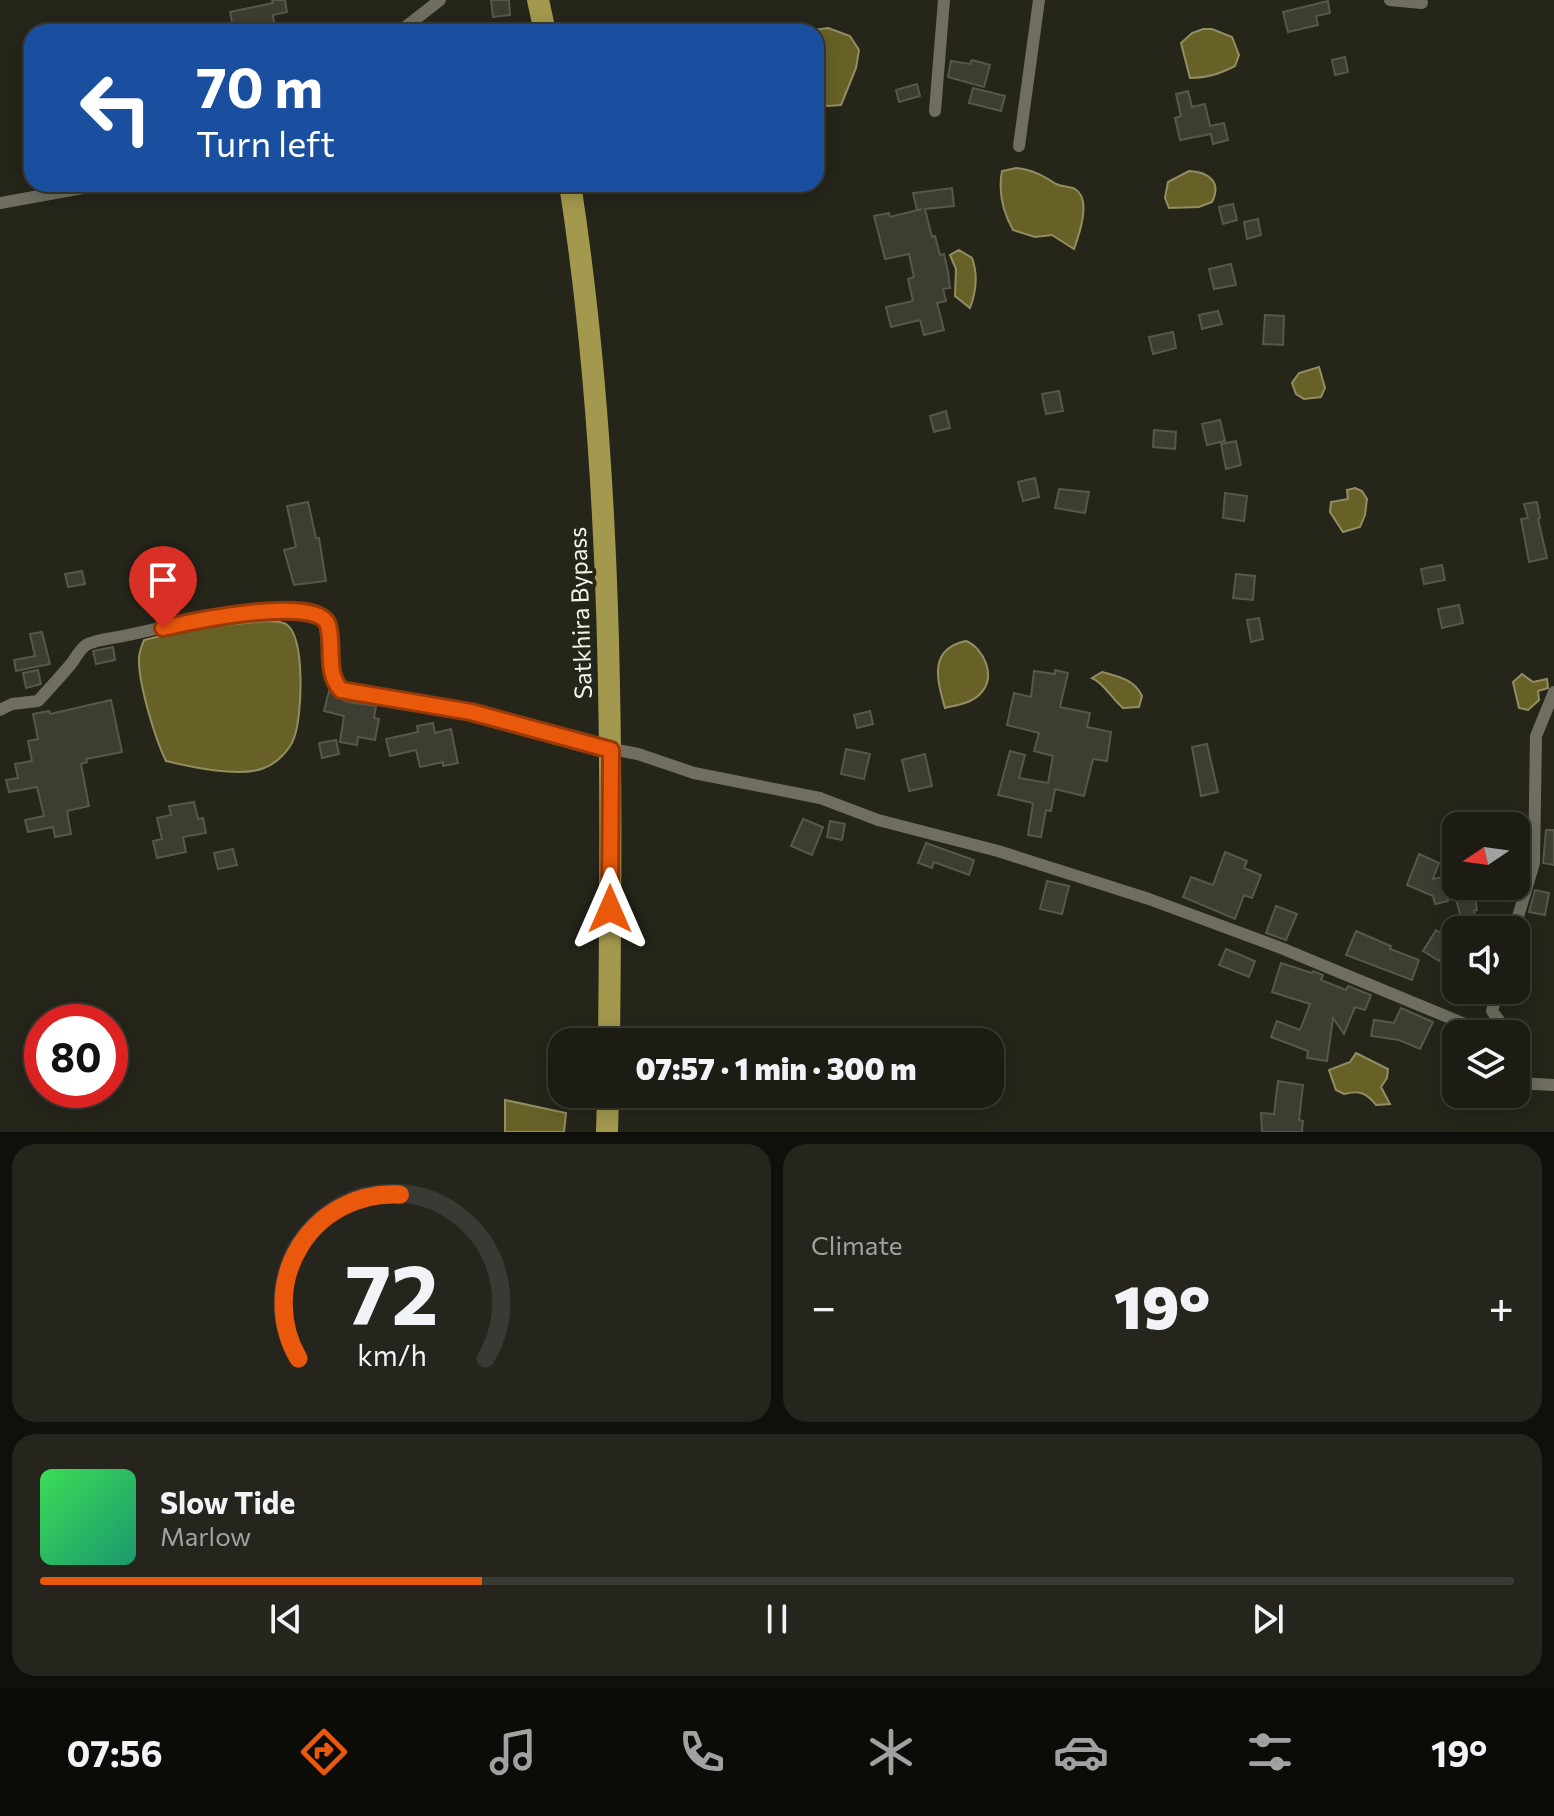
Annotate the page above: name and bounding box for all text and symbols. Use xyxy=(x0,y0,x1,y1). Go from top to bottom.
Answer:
text: 70 m xyxy=(196,51,323,120)
icon: left xyxy=(64,56,168,160)
text: Turn left xyxy=(196,120,335,164)
street label: Satkhira Bypass xyxy=(562,526,597,700)
pin xyxy=(129,546,197,628)
icon: arrive xyxy=(141,558,185,602)
north arrow xyxy=(1442,812,1530,900)
map controls xyxy=(1442,812,1530,1108)
position arrow xyxy=(568,867,652,951)
button: sound xyxy=(1442,916,1530,1004)
speed limit sign: 80 xyxy=(24,1004,128,1108)
button: layers xyxy=(1442,1020,1530,1108)
text: 07:57 · 1 min · 300 m xyxy=(635,1049,917,1086)
text: Climate xyxy=(811,1229,903,1260)
text: 72 xyxy=(345,1240,438,1342)
text: 19° xyxy=(1114,1268,1210,1341)
text: − xyxy=(811,1278,836,1332)
text: + xyxy=(1488,1278,1514,1332)
text: km/h xyxy=(357,1337,426,1372)
text: Slow Tide xyxy=(160,1483,295,1520)
text: Marlow xyxy=(160,1520,251,1551)
icon: previous xyxy=(264,1597,308,1641)
icon: pause xyxy=(755,1597,799,1641)
icon: next xyxy=(1246,1597,1290,1641)
icon: directions xyxy=(296,1724,352,1780)
icon: music xyxy=(485,1724,541,1780)
icon: phone xyxy=(674,1724,730,1780)
icon: climate xyxy=(863,1724,919,1780)
icon: car xyxy=(1053,1724,1109,1780)
icon: filters xyxy=(1242,1724,1298,1780)
text: 07:56 xyxy=(67,1730,163,1774)
text: 19° xyxy=(1431,1730,1487,1774)

